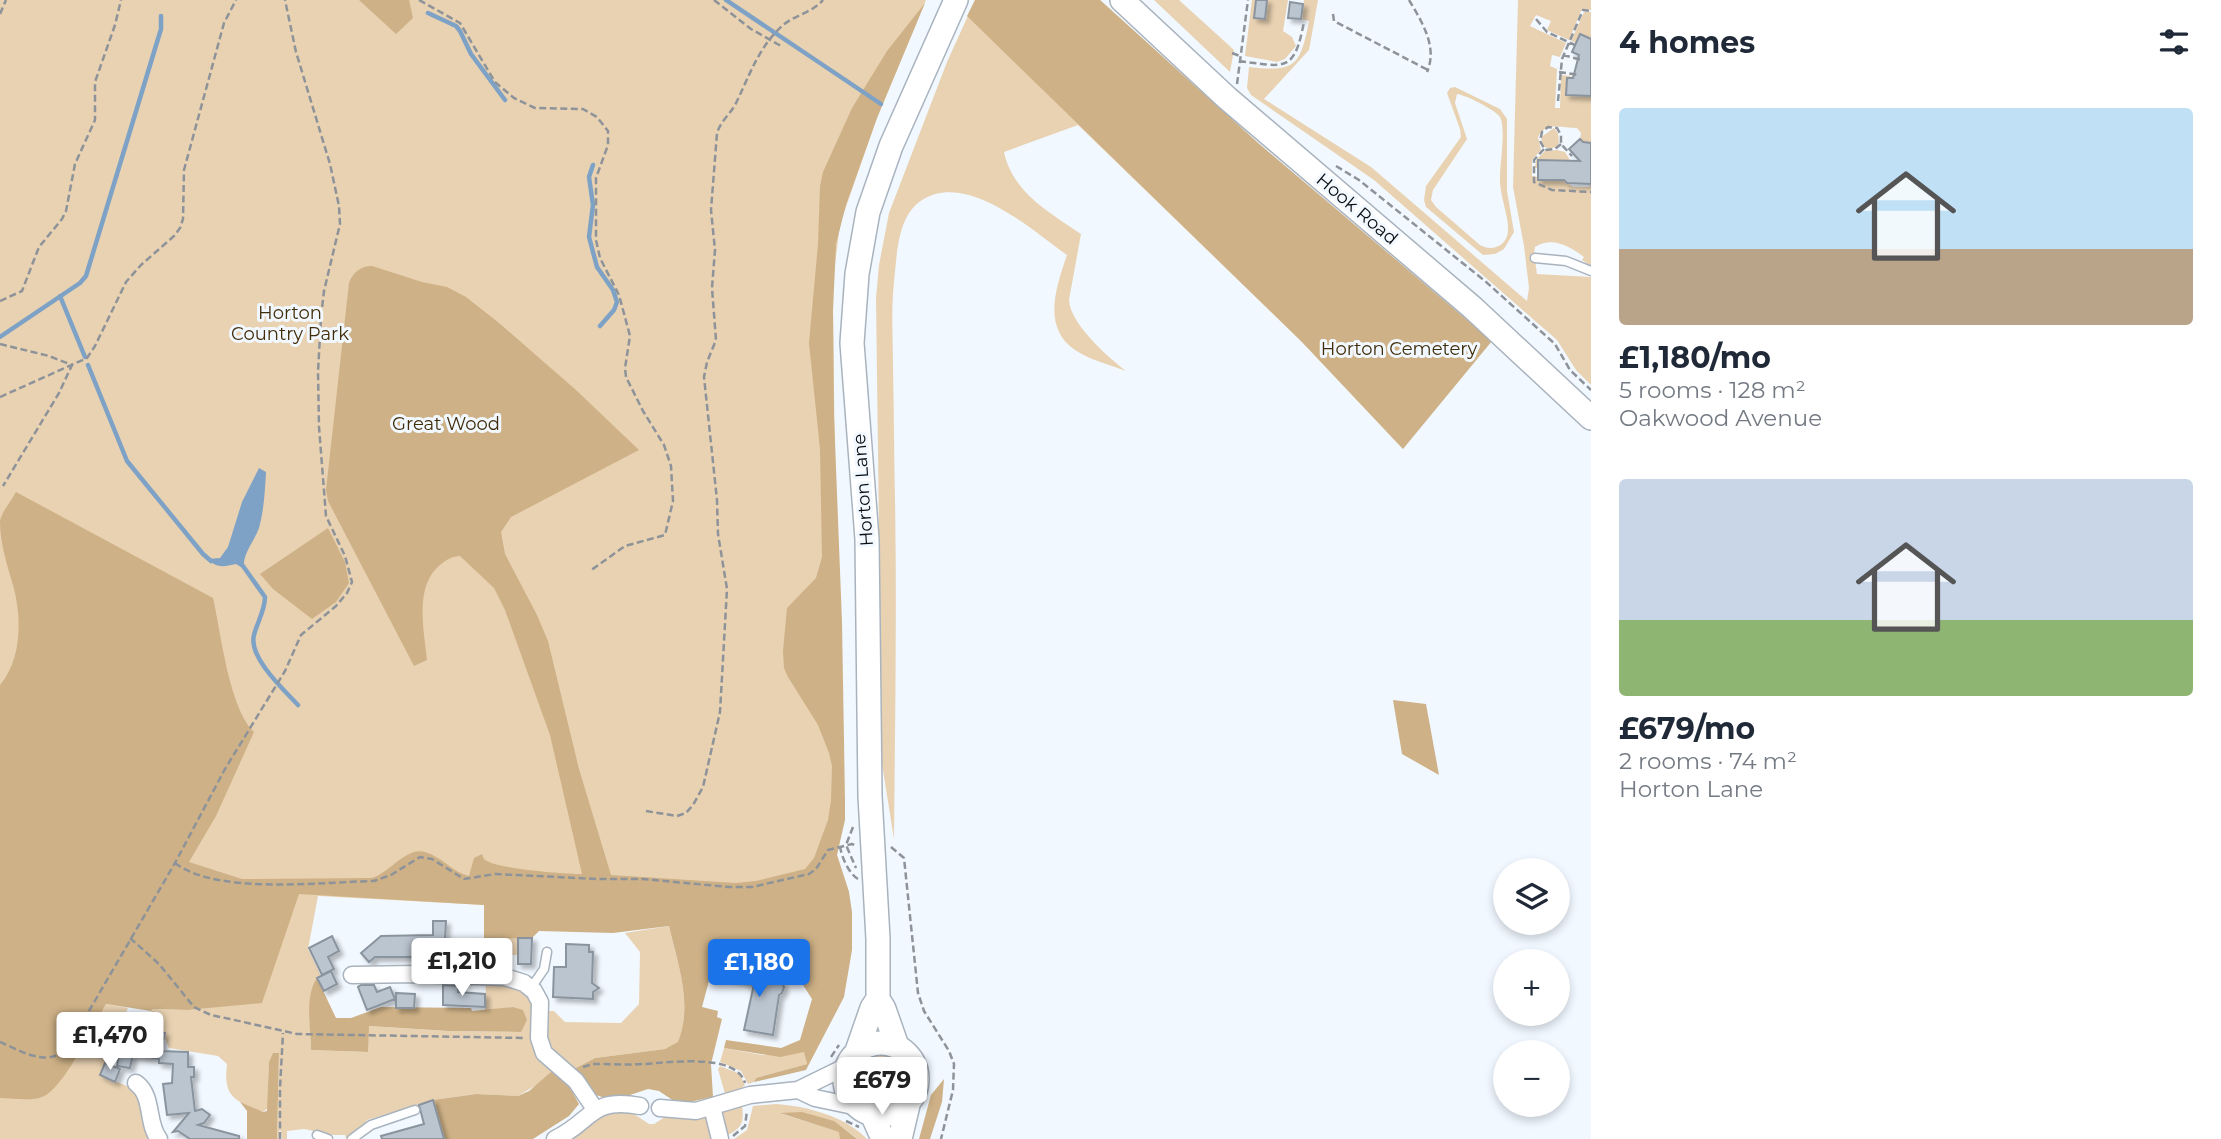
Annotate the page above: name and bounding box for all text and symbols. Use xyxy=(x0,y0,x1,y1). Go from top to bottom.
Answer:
icon: filters xyxy=(2155,23,2193,61)
text: 4 homes xyxy=(1619,24,1755,61)
icon: home xyxy=(1843,153,1969,279)
street label: Hook Road xyxy=(1312,169,1402,249)
park label: Horton Country Park xyxy=(231,302,349,345)
park label: Horton Cemetery xyxy=(1321,338,1477,360)
text: £1,180/mo xyxy=(1619,339,1771,376)
text: 5 rooms · 128 m² xyxy=(1619,376,1806,404)
text: Oakwood Avenue xyxy=(1619,404,1822,432)
park label: Great Wood xyxy=(392,413,500,435)
street label: Horton Lane xyxy=(848,433,878,547)
icon: home xyxy=(1843,524,1969,650)
text: £679/mo xyxy=(1619,710,1755,747)
text: 2 rooms · 74 m² xyxy=(1619,747,1797,775)
text: Horton Lane xyxy=(1619,775,1763,803)
map controls xyxy=(1493,858,1570,1117)
button: layers xyxy=(1493,858,1570,935)
pin: £1,210 xyxy=(405,939,519,998)
pin: £1,180 xyxy=(702,940,816,999)
text: £1,210 xyxy=(427,947,497,975)
text: £1,180 xyxy=(724,948,794,976)
button: + xyxy=(1493,949,1570,1026)
pin: £1,470 xyxy=(53,1012,167,1072)
text: £1,470 xyxy=(72,1021,148,1049)
button: − xyxy=(1493,1040,1570,1117)
pin: £679 xyxy=(841,1058,923,1117)
text: £679 xyxy=(853,1066,911,1094)

